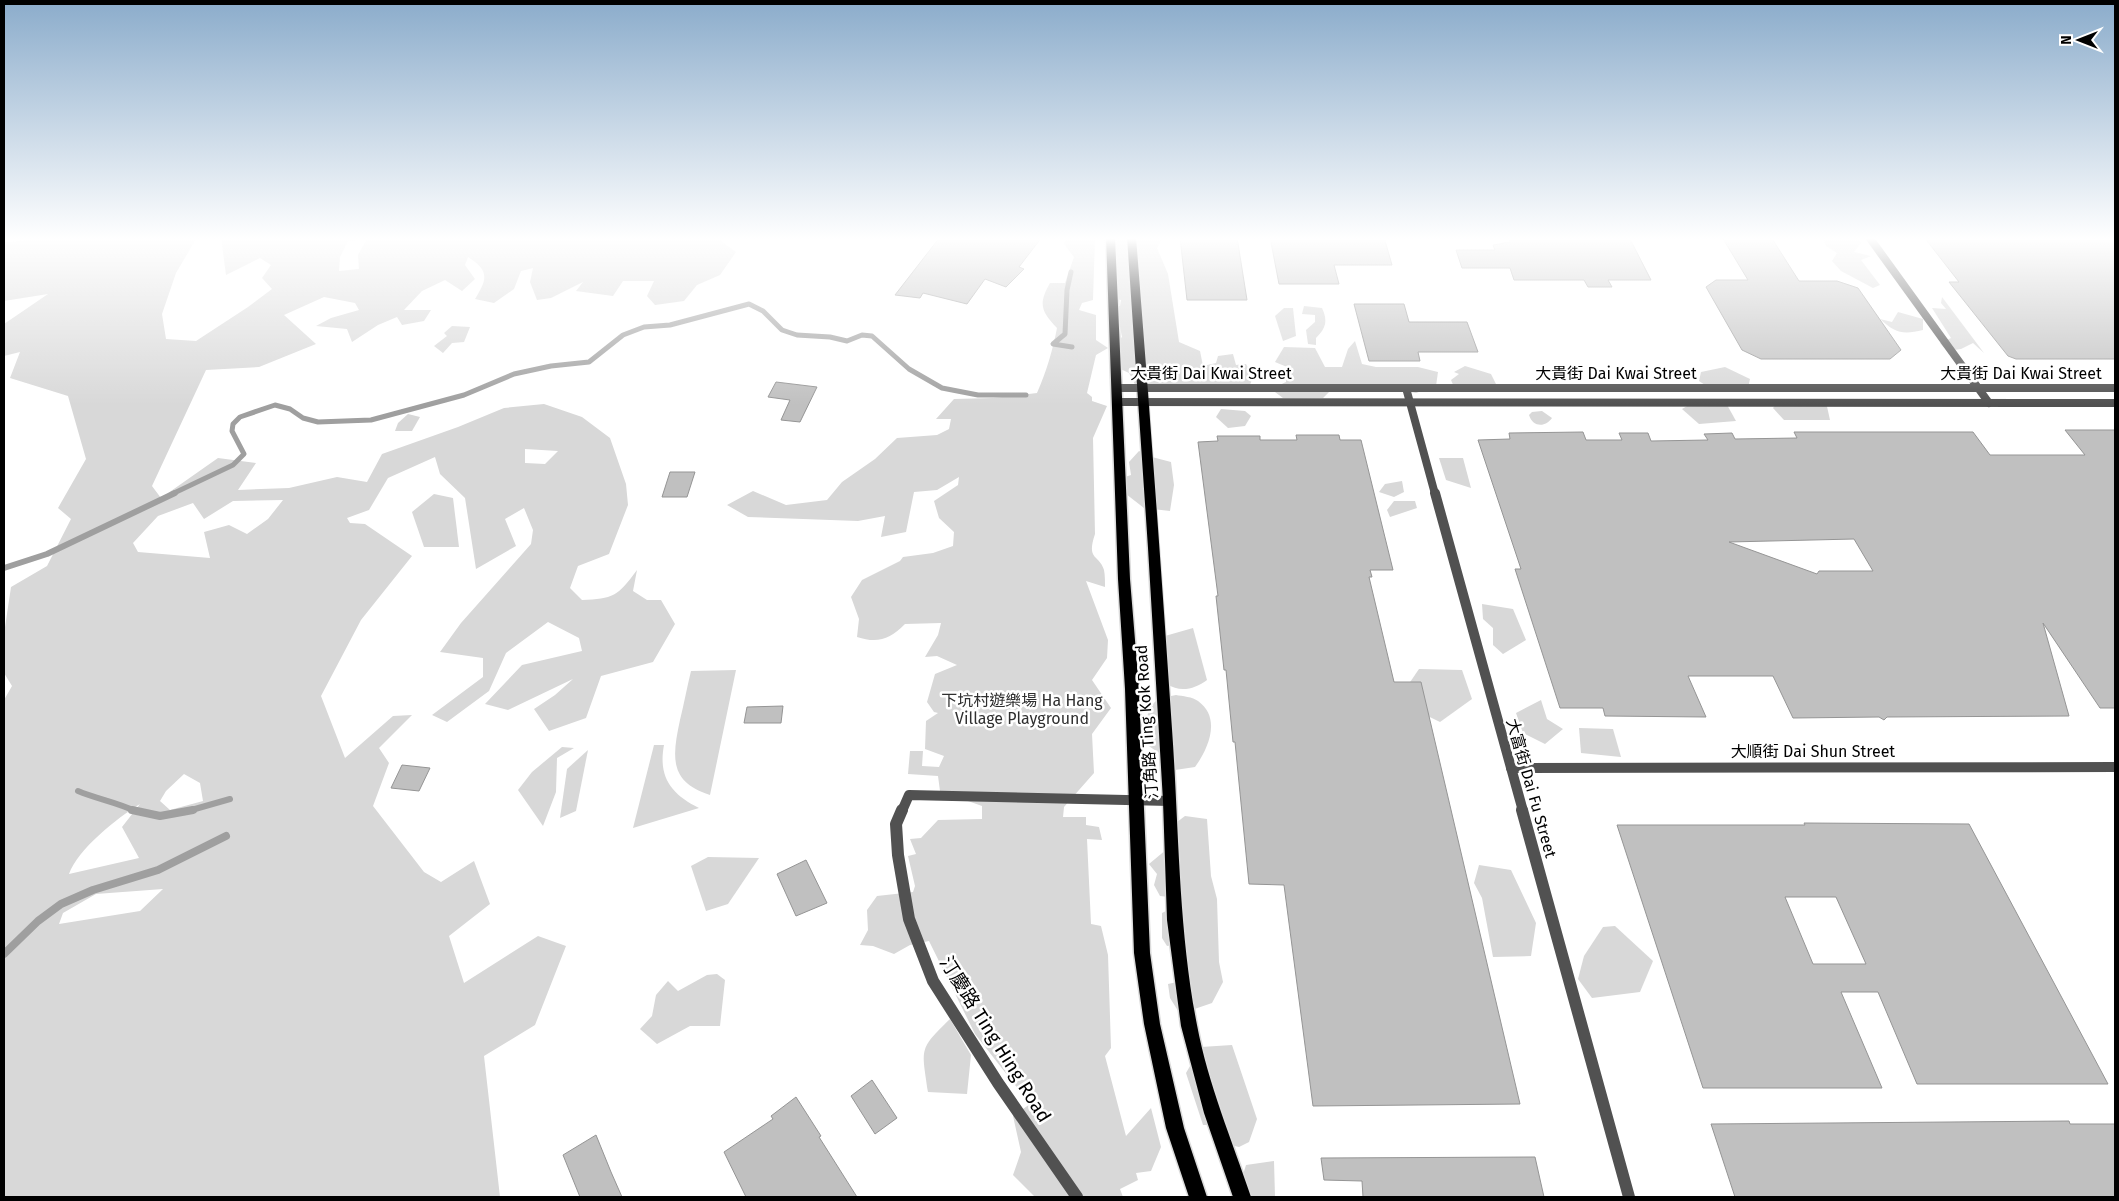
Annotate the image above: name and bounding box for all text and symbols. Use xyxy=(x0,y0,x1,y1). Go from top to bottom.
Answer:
north arrow xyxy=(2054,15,2104,65)
text: N xyxy=(2058,35,2075,45)
street label: 大貴街 Dai Kwai Street xyxy=(1130,364,1292,383)
street label: 大貴街 Dai Kwai Street xyxy=(1535,364,1697,383)
street label: 大貴街 Dai Kwai Street xyxy=(1940,364,2102,383)
street label: 汀角路 Ting Kok Road xyxy=(1132,644,1161,800)
park label: 下坑村遊樂場 Ha Hang Village Playground xyxy=(941,691,1103,728)
street label: 大富街 Dai Fu Street xyxy=(1503,716,1561,860)
street label: 大順街 Dai Shun Street xyxy=(1731,742,1895,761)
street label: 汀慶路 Ting Hing Road xyxy=(935,952,1056,1127)

